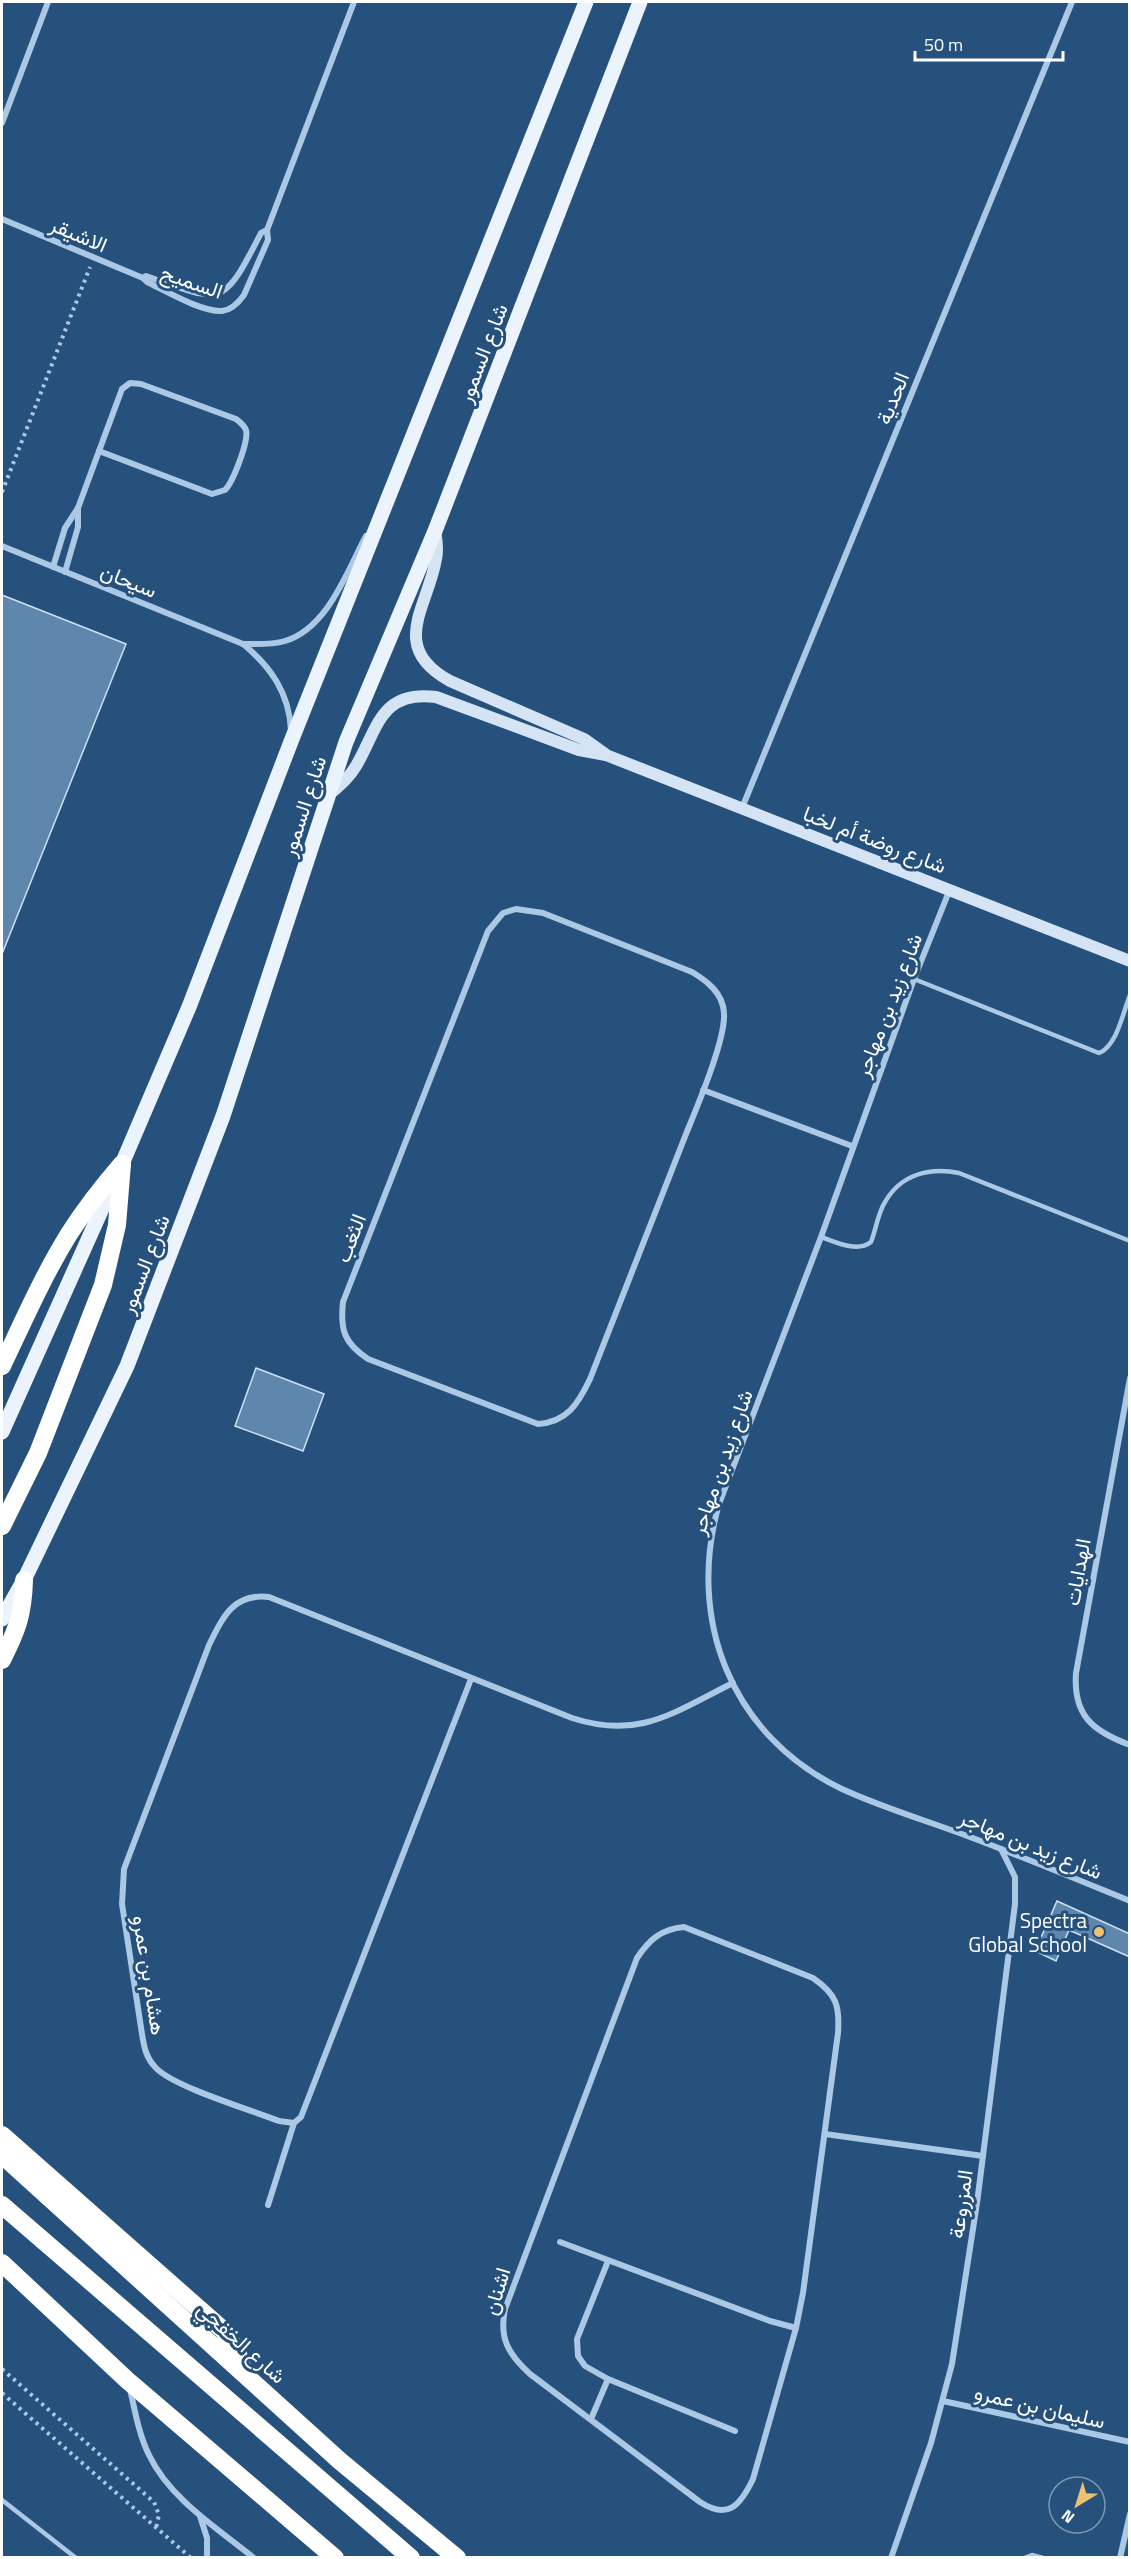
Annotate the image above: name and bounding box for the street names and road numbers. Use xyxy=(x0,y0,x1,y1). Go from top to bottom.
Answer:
street label: الاشيقر xyxy=(44,207,113,260)
street label: السميح xyxy=(157,255,227,307)
street label: شارع السمور xyxy=(448,299,516,408)
street label: الحدية xyxy=(867,367,917,429)
street label: سيحان xyxy=(96,554,162,606)
street label: شارع السمور xyxy=(271,752,334,861)
street label: شارع روضة أم لخبا xyxy=(799,797,951,881)
street label: شارع زيد بن مهاجر xyxy=(846,928,930,1082)
street label: الثغب xyxy=(326,1209,374,1267)
street label: شارع السمور xyxy=(110,1210,178,1319)
street label: شارع زيد بن مهاجر xyxy=(681,1385,761,1540)
street label: الهدايات xyxy=(1055,1536,1099,1608)
street label: شارع زيد بن مهاجر xyxy=(954,1800,1107,1887)
street label: هشام بن عمرو xyxy=(125,1913,175,2037)
street label: المزروعة xyxy=(939,2168,981,2240)
street label: اشنان xyxy=(474,2263,518,2319)
street label: شارع الخفجي xyxy=(189,2293,294,2392)
street label: سليمان بن عمرو xyxy=(971,2375,1109,2437)

